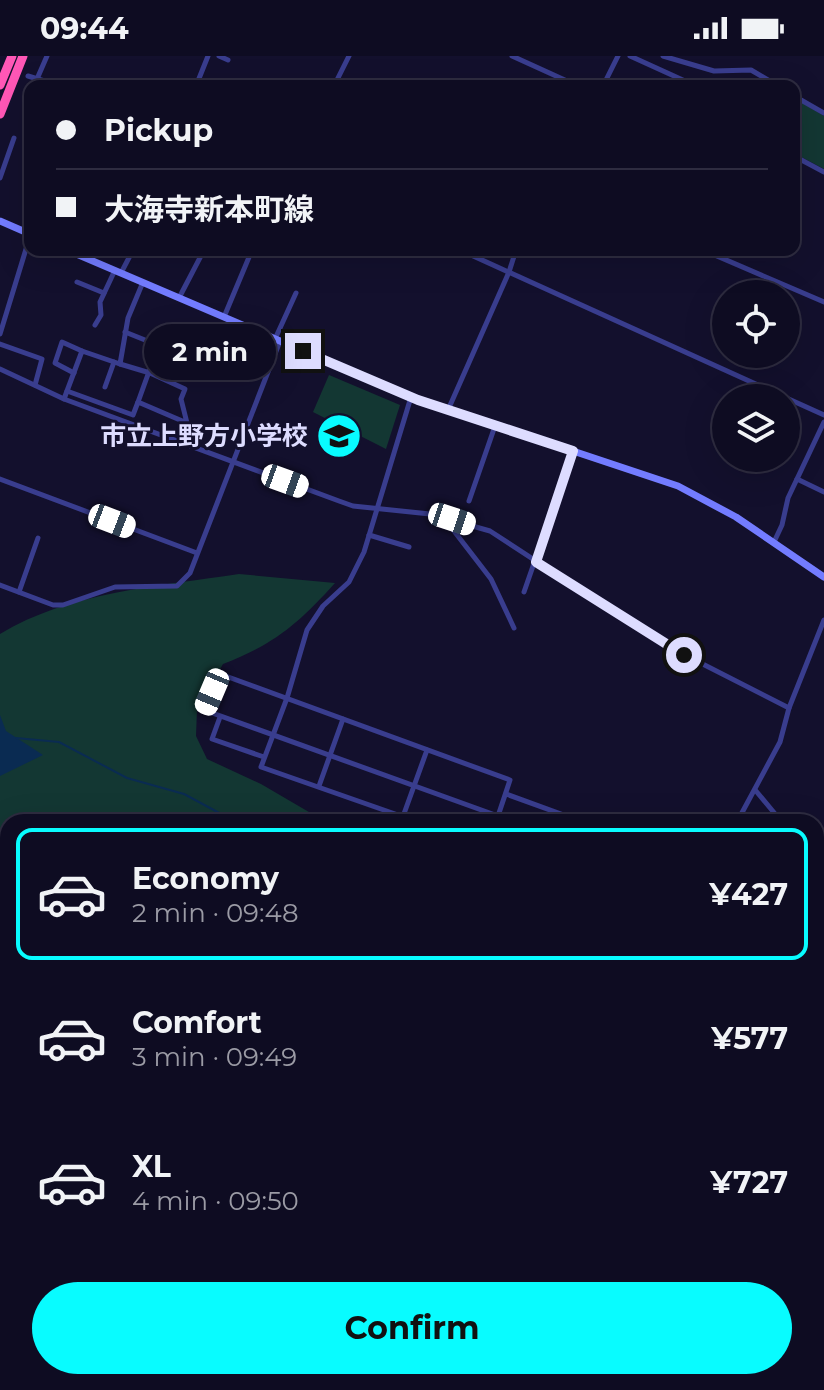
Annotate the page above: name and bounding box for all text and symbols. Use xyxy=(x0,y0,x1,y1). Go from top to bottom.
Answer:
text: 09:44 xyxy=(40,10,129,47)
text: Pickup xyxy=(104,112,213,149)
text: 大海寺新本町線 xyxy=(104,191,314,228)
map controls xyxy=(712,280,800,472)
button: locate xyxy=(712,280,800,368)
callout: 2 min xyxy=(143,323,275,379)
route end xyxy=(285,333,321,369)
text: 2 min xyxy=(172,336,248,368)
button: layers xyxy=(712,384,800,472)
school or university icon: 市立上野方小学校 xyxy=(315,412,363,460)
place label: 市立上野方小学校 xyxy=(100,420,308,452)
car xyxy=(258,462,312,500)
car xyxy=(425,500,479,538)
car xyxy=(85,501,139,541)
route start xyxy=(666,637,702,673)
car xyxy=(192,665,232,719)
icon: car xyxy=(36,858,108,930)
text: Economy xyxy=(132,860,279,897)
text: ¥427 xyxy=(709,876,788,913)
text: 2 min · 09:48 xyxy=(132,897,299,929)
icon: car xyxy=(36,1002,108,1074)
text: Comfort xyxy=(132,1004,262,1041)
text: ¥577 xyxy=(711,1020,788,1057)
text: 3 min · 09:49 xyxy=(132,1041,297,1073)
icon: car xyxy=(36,1146,108,1218)
text: XL xyxy=(132,1148,171,1185)
text: ¥727 xyxy=(710,1164,788,1201)
text: 4 min · 09:50 xyxy=(132,1185,299,1217)
button: Confirm xyxy=(32,1282,792,1374)

